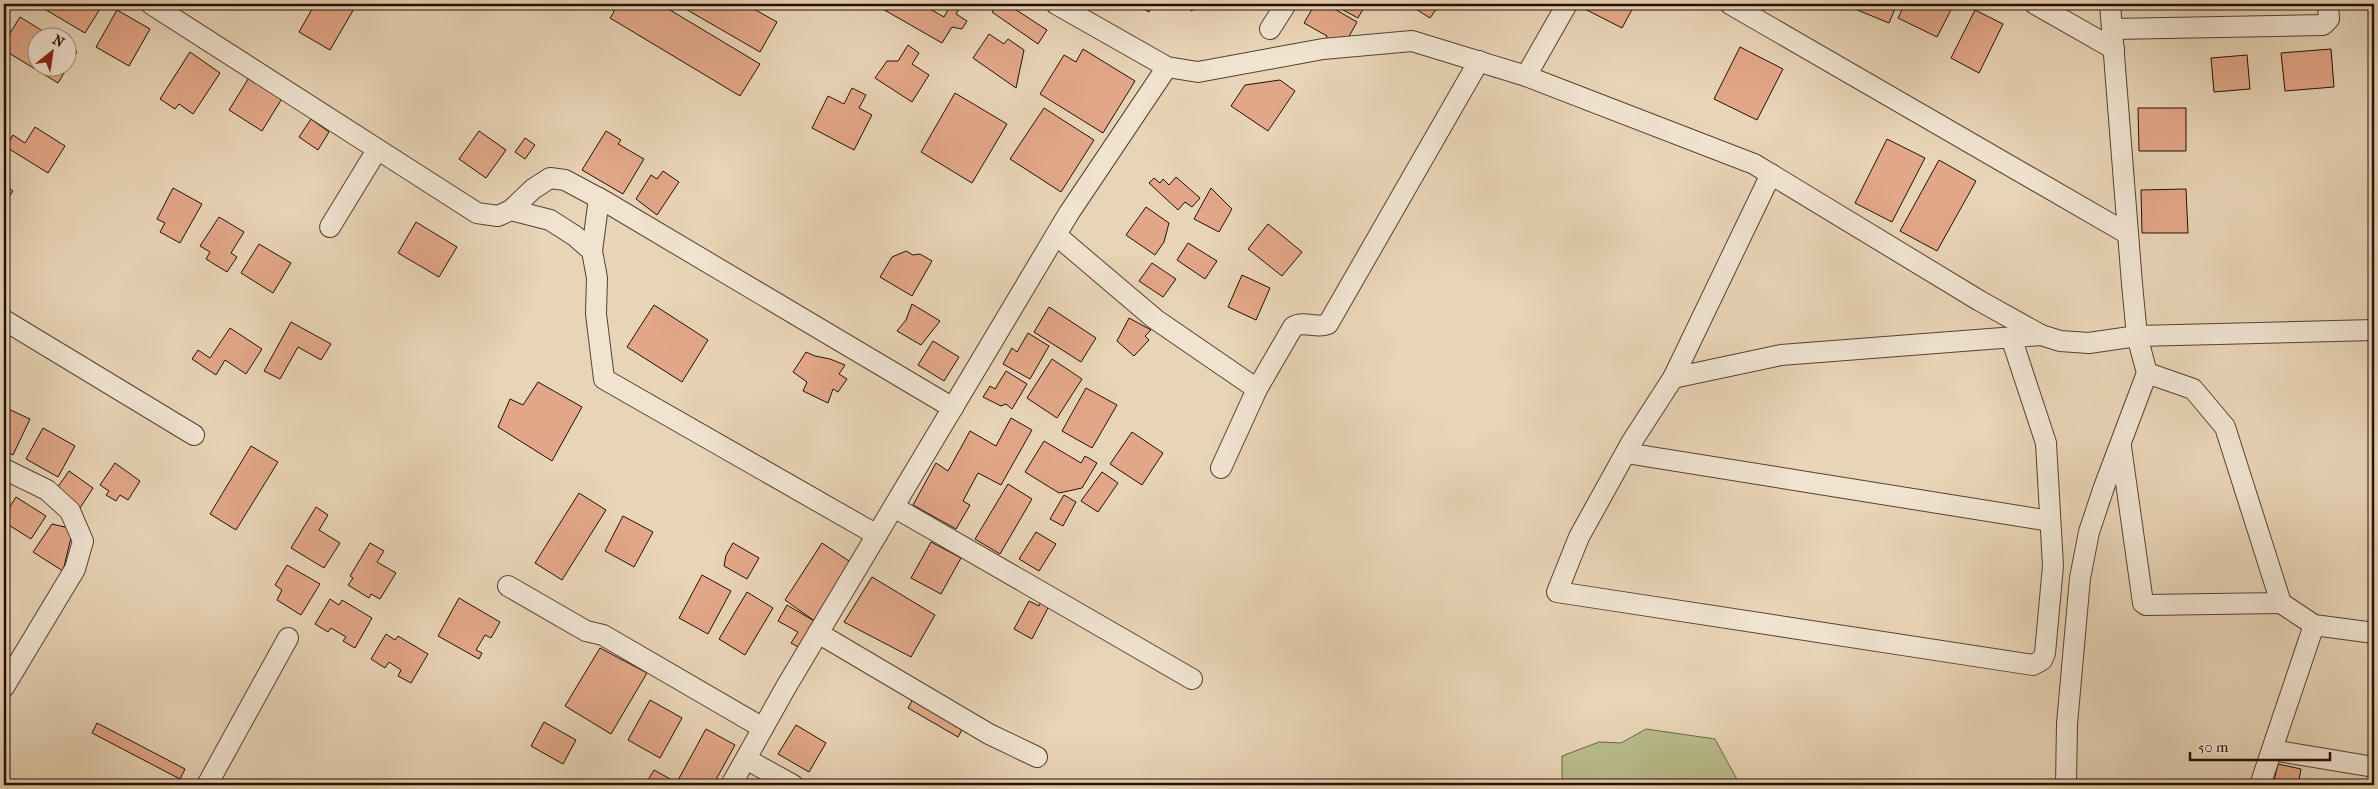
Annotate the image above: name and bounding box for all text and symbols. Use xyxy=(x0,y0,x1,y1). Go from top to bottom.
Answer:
north arrow xyxy=(28,28,78,78)
text: N xyxy=(49,31,67,51)
scale bar xyxy=(2190,729,2330,761)
text: 50 m xyxy=(2198,738,2229,756)

